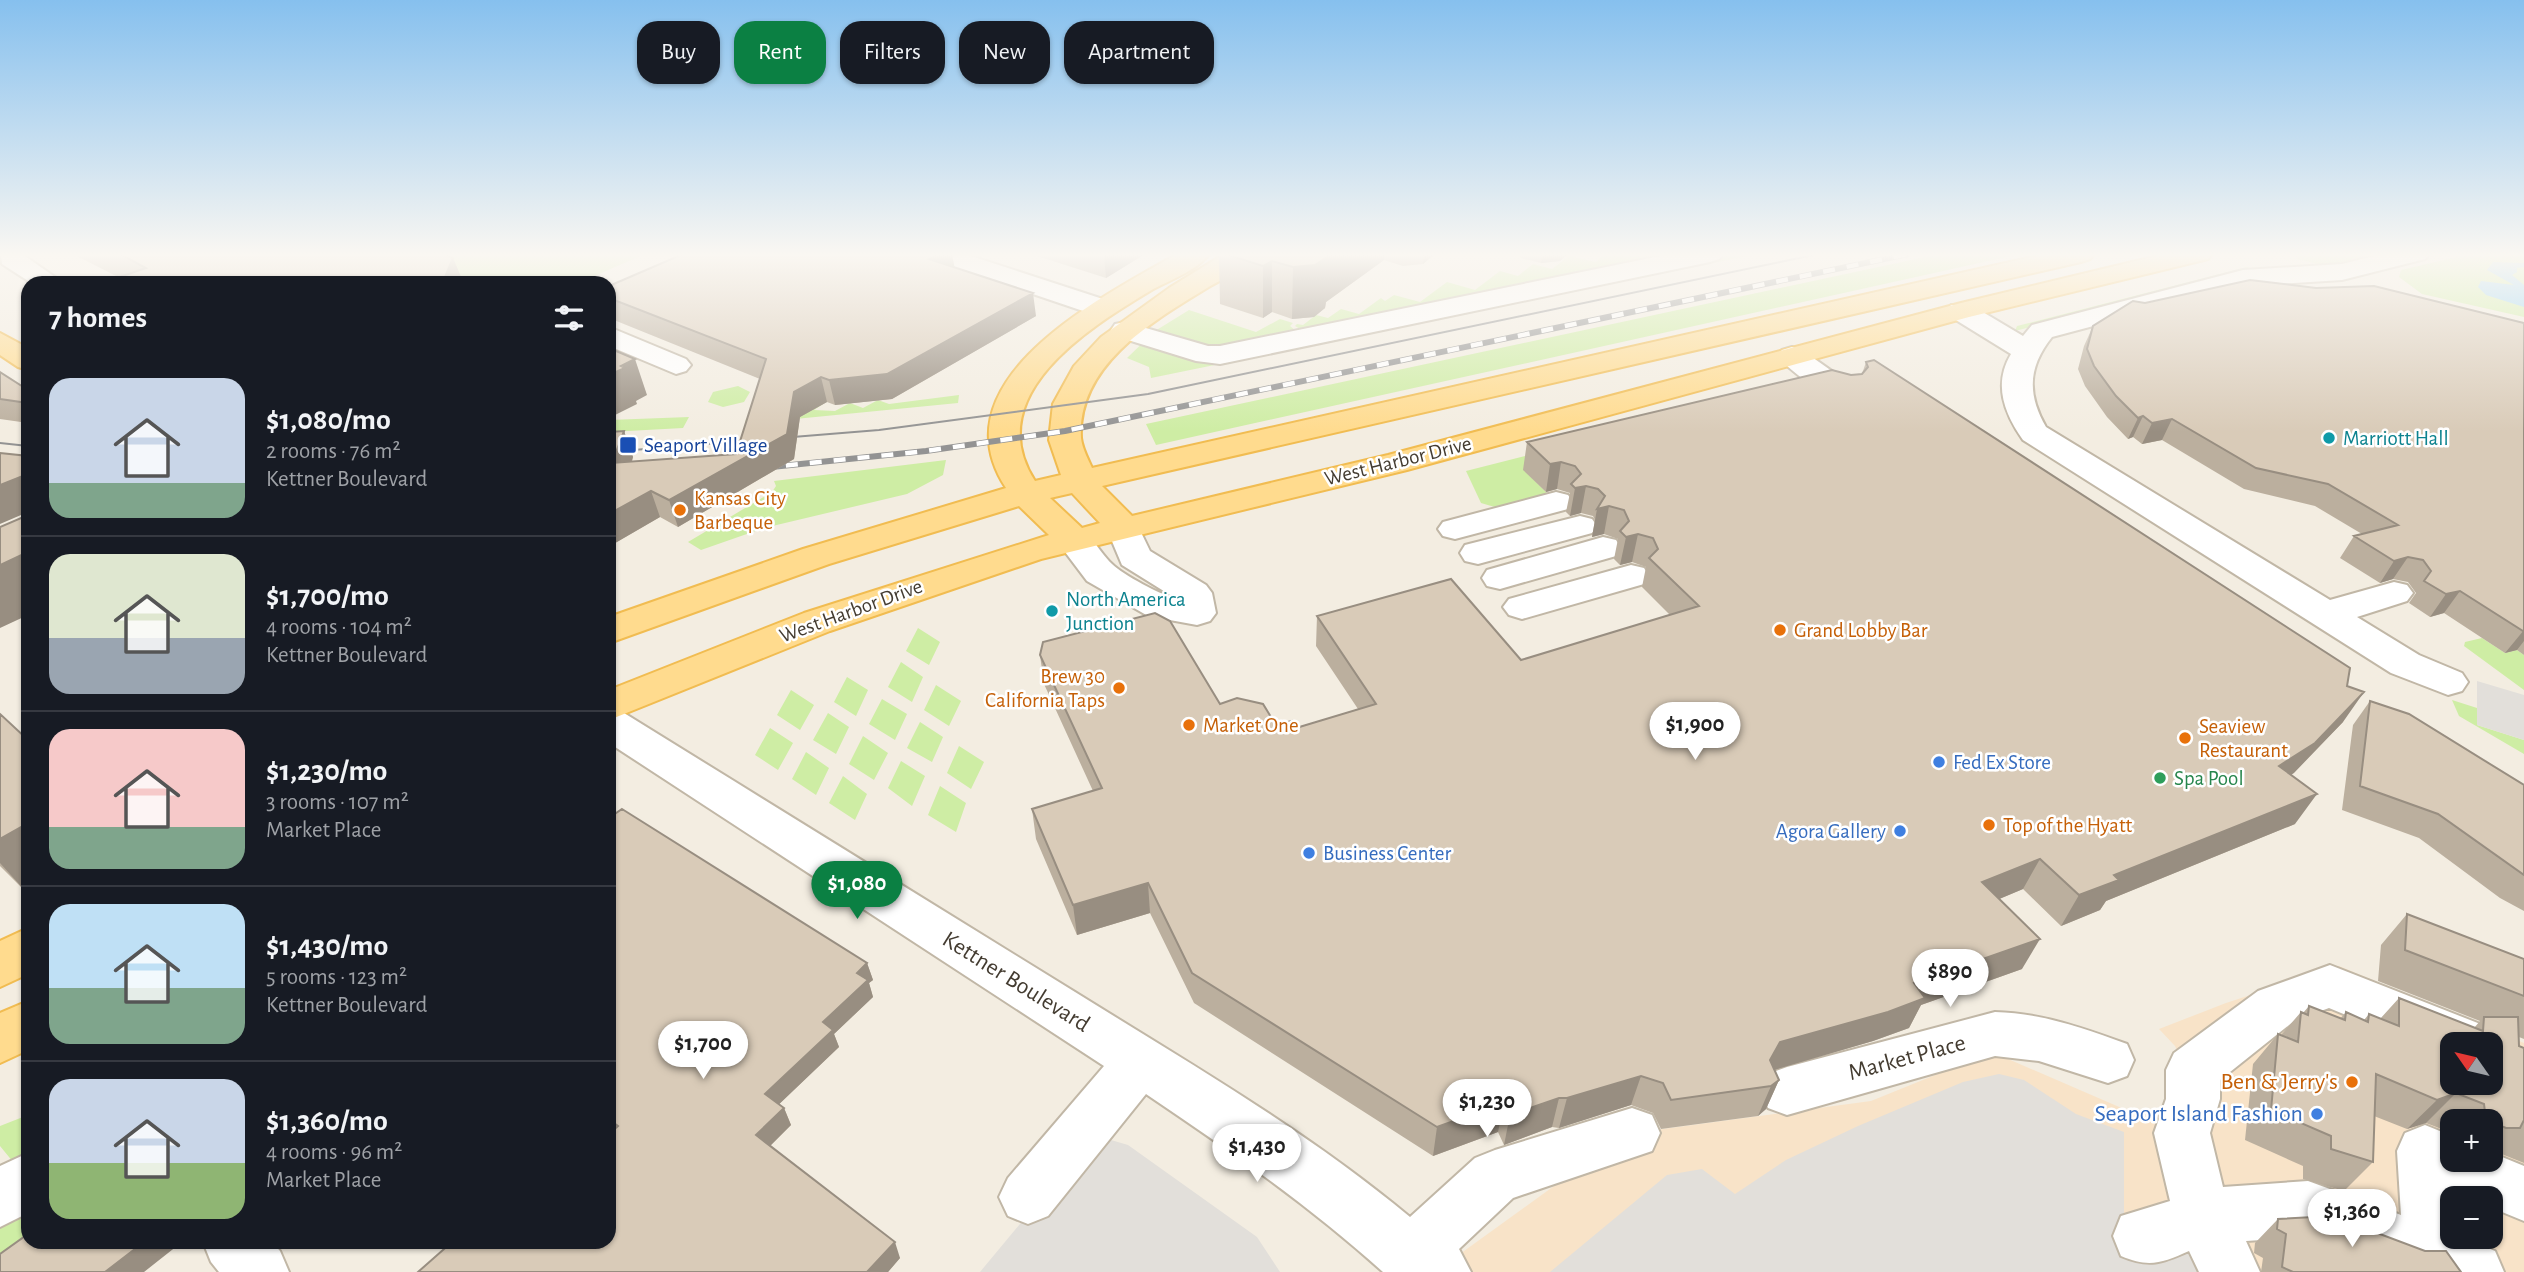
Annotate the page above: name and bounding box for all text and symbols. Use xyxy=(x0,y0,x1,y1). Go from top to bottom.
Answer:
chip: Buy xyxy=(637,21,720,84)
chip: Rent xyxy=(734,21,826,84)
chip: Filters xyxy=(840,21,945,84)
chip: New xyxy=(959,21,1050,84)
chip: Apartment xyxy=(1064,21,1214,84)
icon: filters xyxy=(550,299,588,337)
text: 7 homes xyxy=(49,303,147,333)
text: $1,080/mo xyxy=(266,405,391,435)
icon: home xyxy=(105,406,189,490)
place label: Marriott Hall xyxy=(2343,428,2449,449)
marker: Marriott Hall xyxy=(2321,430,2337,446)
street label: West Harbor Drive xyxy=(1322,433,1474,489)
marker: Seaport Village xyxy=(618,435,638,455)
place label: Seaport Village xyxy=(644,435,768,456)
text: 2 rooms · 76 m² xyxy=(266,440,400,463)
text: Kettner Boulevard xyxy=(266,468,428,491)
place label: Kansas City Barbeque xyxy=(694,488,786,533)
marker: Kansas City Barbeque xyxy=(672,502,688,518)
street label: West Harbor Drive xyxy=(777,575,925,647)
text: $1,700/mo xyxy=(266,581,389,611)
icon: home xyxy=(105,582,189,666)
place label: North America Junction xyxy=(1066,589,1186,634)
marker: North America Junction xyxy=(1044,603,1060,619)
text: 4 rooms · 104 m² xyxy=(266,616,412,639)
place label: Grand Lobby Bar xyxy=(1794,620,1928,641)
marker: Grand Lobby Bar xyxy=(1772,622,1788,638)
text: Kettner Boulevard xyxy=(266,644,428,667)
place label: Brew 30 California Taps xyxy=(985,666,1105,711)
marker: Brew 30 California Taps xyxy=(1111,680,1127,696)
pin: $1,900 xyxy=(1638,702,1752,762)
text: $1,900 xyxy=(1666,713,1724,736)
place label: Market One xyxy=(1203,715,1299,736)
place label: Seaview Restaurant xyxy=(2199,716,2288,761)
marker: Market One xyxy=(1181,717,1197,733)
marker: Seaview Restaurant xyxy=(2177,730,2193,746)
place label: Fed Ex Store xyxy=(1953,752,2051,773)
marker: Fed Ex Store xyxy=(1931,754,1947,770)
text: $1,230/mo xyxy=(266,756,387,786)
icon: home xyxy=(105,757,189,841)
place label: Spa Pool xyxy=(2174,768,2244,789)
marker: Spa Pool xyxy=(2152,770,2168,786)
text: 3 rooms · 107 m² xyxy=(266,791,409,814)
place label: Top of the Hyatt xyxy=(2003,815,2133,836)
marker: Top of the Hyatt xyxy=(1981,817,1997,833)
text: Market Place xyxy=(266,819,381,842)
place label: Agora Gallery xyxy=(1776,821,1886,842)
marker: Agora Gallery xyxy=(1892,823,1908,839)
place label: Business Center xyxy=(1323,843,1451,864)
marker: Business Center xyxy=(1301,845,1317,861)
pin: $1,080 xyxy=(800,862,914,921)
text: $1,080 xyxy=(827,872,887,895)
street label: Kettner Boulevard xyxy=(938,927,1094,1037)
text: $1,430/mo xyxy=(266,931,388,961)
icon: home xyxy=(105,932,189,1016)
pin: $890 xyxy=(1909,950,1991,1009)
text: $890 xyxy=(1928,960,1972,983)
text: 5 rooms · 123 m² xyxy=(266,966,407,989)
text: Kettner Boulevard xyxy=(266,994,428,1017)
pin: $1,700 xyxy=(646,1021,760,1081)
street label: Market Place xyxy=(1846,1031,1968,1085)
text: $1,700 xyxy=(674,1032,732,1055)
north arrow xyxy=(2440,1032,2502,1096)
map controls xyxy=(2440,1032,2503,1249)
place label: Ben & Jerry's xyxy=(2220,1070,2338,1094)
marker: Ben & Jerry's xyxy=(2344,1074,2360,1090)
pin: $1,230 xyxy=(1430,1080,1544,1139)
text: $1,230 xyxy=(1459,1090,1515,1113)
place label: Seaport Island Fashion xyxy=(2095,1102,2303,1126)
text: $1,360/mo xyxy=(266,1106,388,1136)
marker: Seaport Island Fashion xyxy=(2309,1106,2325,1122)
icon: home xyxy=(105,1107,189,1191)
button: + xyxy=(2440,1109,2503,1172)
pin: $1,430 xyxy=(1200,1124,1314,1184)
text: $1,430 xyxy=(1228,1135,1286,1158)
text: 4 rooms · 96 m² xyxy=(266,1141,402,1164)
text: Market Place xyxy=(266,1169,381,1192)
button: − xyxy=(2440,1186,2503,1249)
pin: $1,360 xyxy=(2295,1190,2409,1249)
text: $1,360 xyxy=(2324,1200,2380,1223)

